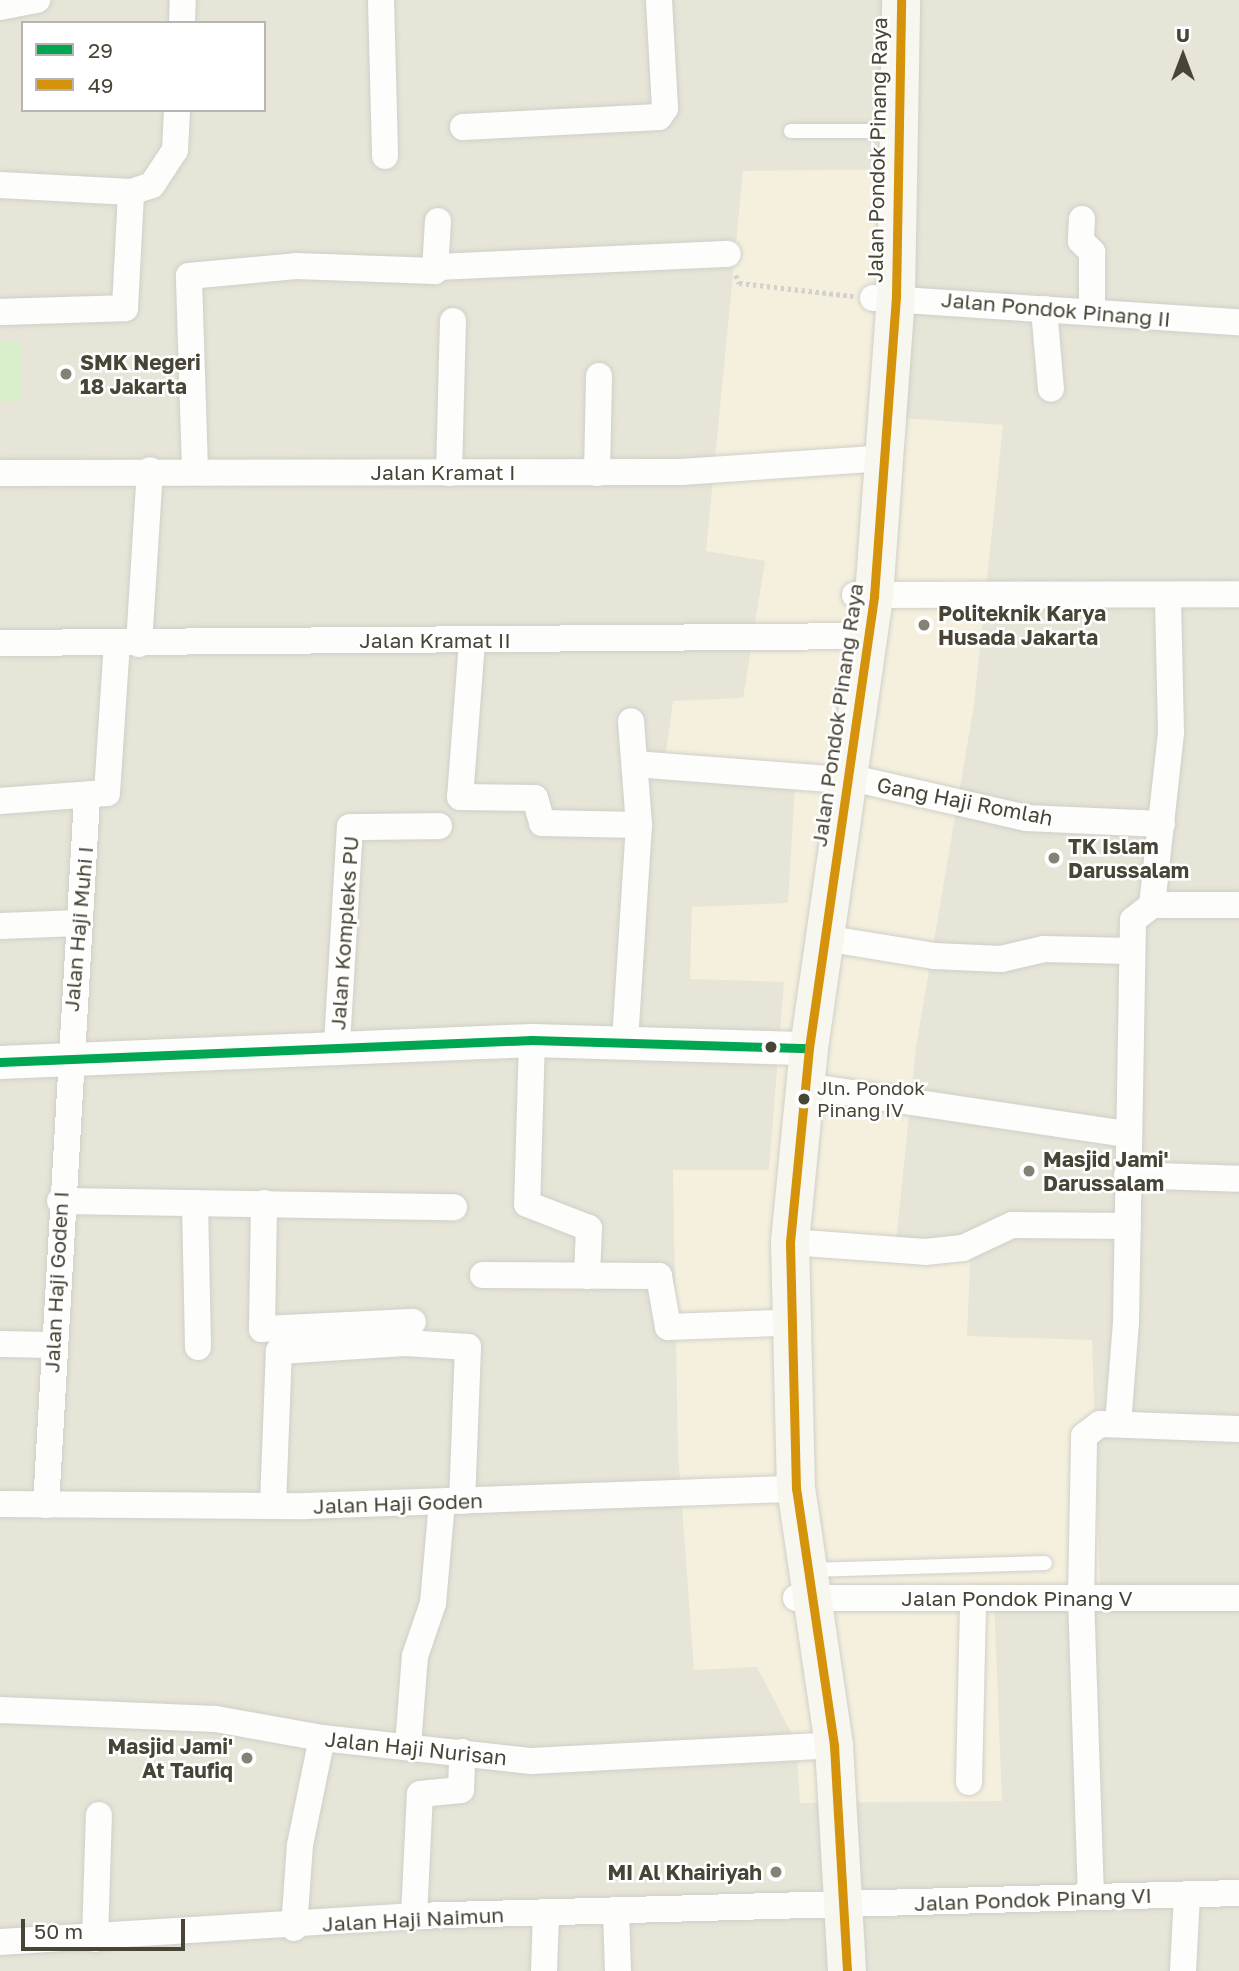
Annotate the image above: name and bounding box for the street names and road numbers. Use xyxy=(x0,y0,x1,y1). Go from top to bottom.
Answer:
street label: Jalan Pondok Pinang Raya xyxy=(862,17,892,283)
street label: Jalan Pondok Pinang II xyxy=(940,286,1172,332)
street label: Jalan Kramat I xyxy=(370,459,516,485)
street label: Jalan Pondok Pinang Raya xyxy=(806,582,868,848)
street label: Jalan Kramat II xyxy=(359,627,511,653)
street label: Gang Haji Romlah xyxy=(875,772,1055,830)
street label: Jalan Kompleks PU xyxy=(325,835,363,1031)
street label: Jalan Haji Muhi I xyxy=(58,845,98,1013)
street label: Jalan Haji Goden I xyxy=(39,1191,73,1373)
street label: Jalan Haji Goden xyxy=(313,1487,483,1519)
street label: Jalan Pondok Pinang V xyxy=(901,1585,1133,1611)
street label: Jalan Haji Nurisan xyxy=(324,1726,508,1770)
street label: Jalan Pondok Pinang VI xyxy=(914,1882,1152,1916)
street label: Jalan Haji Naimun xyxy=(321,1902,505,1936)

